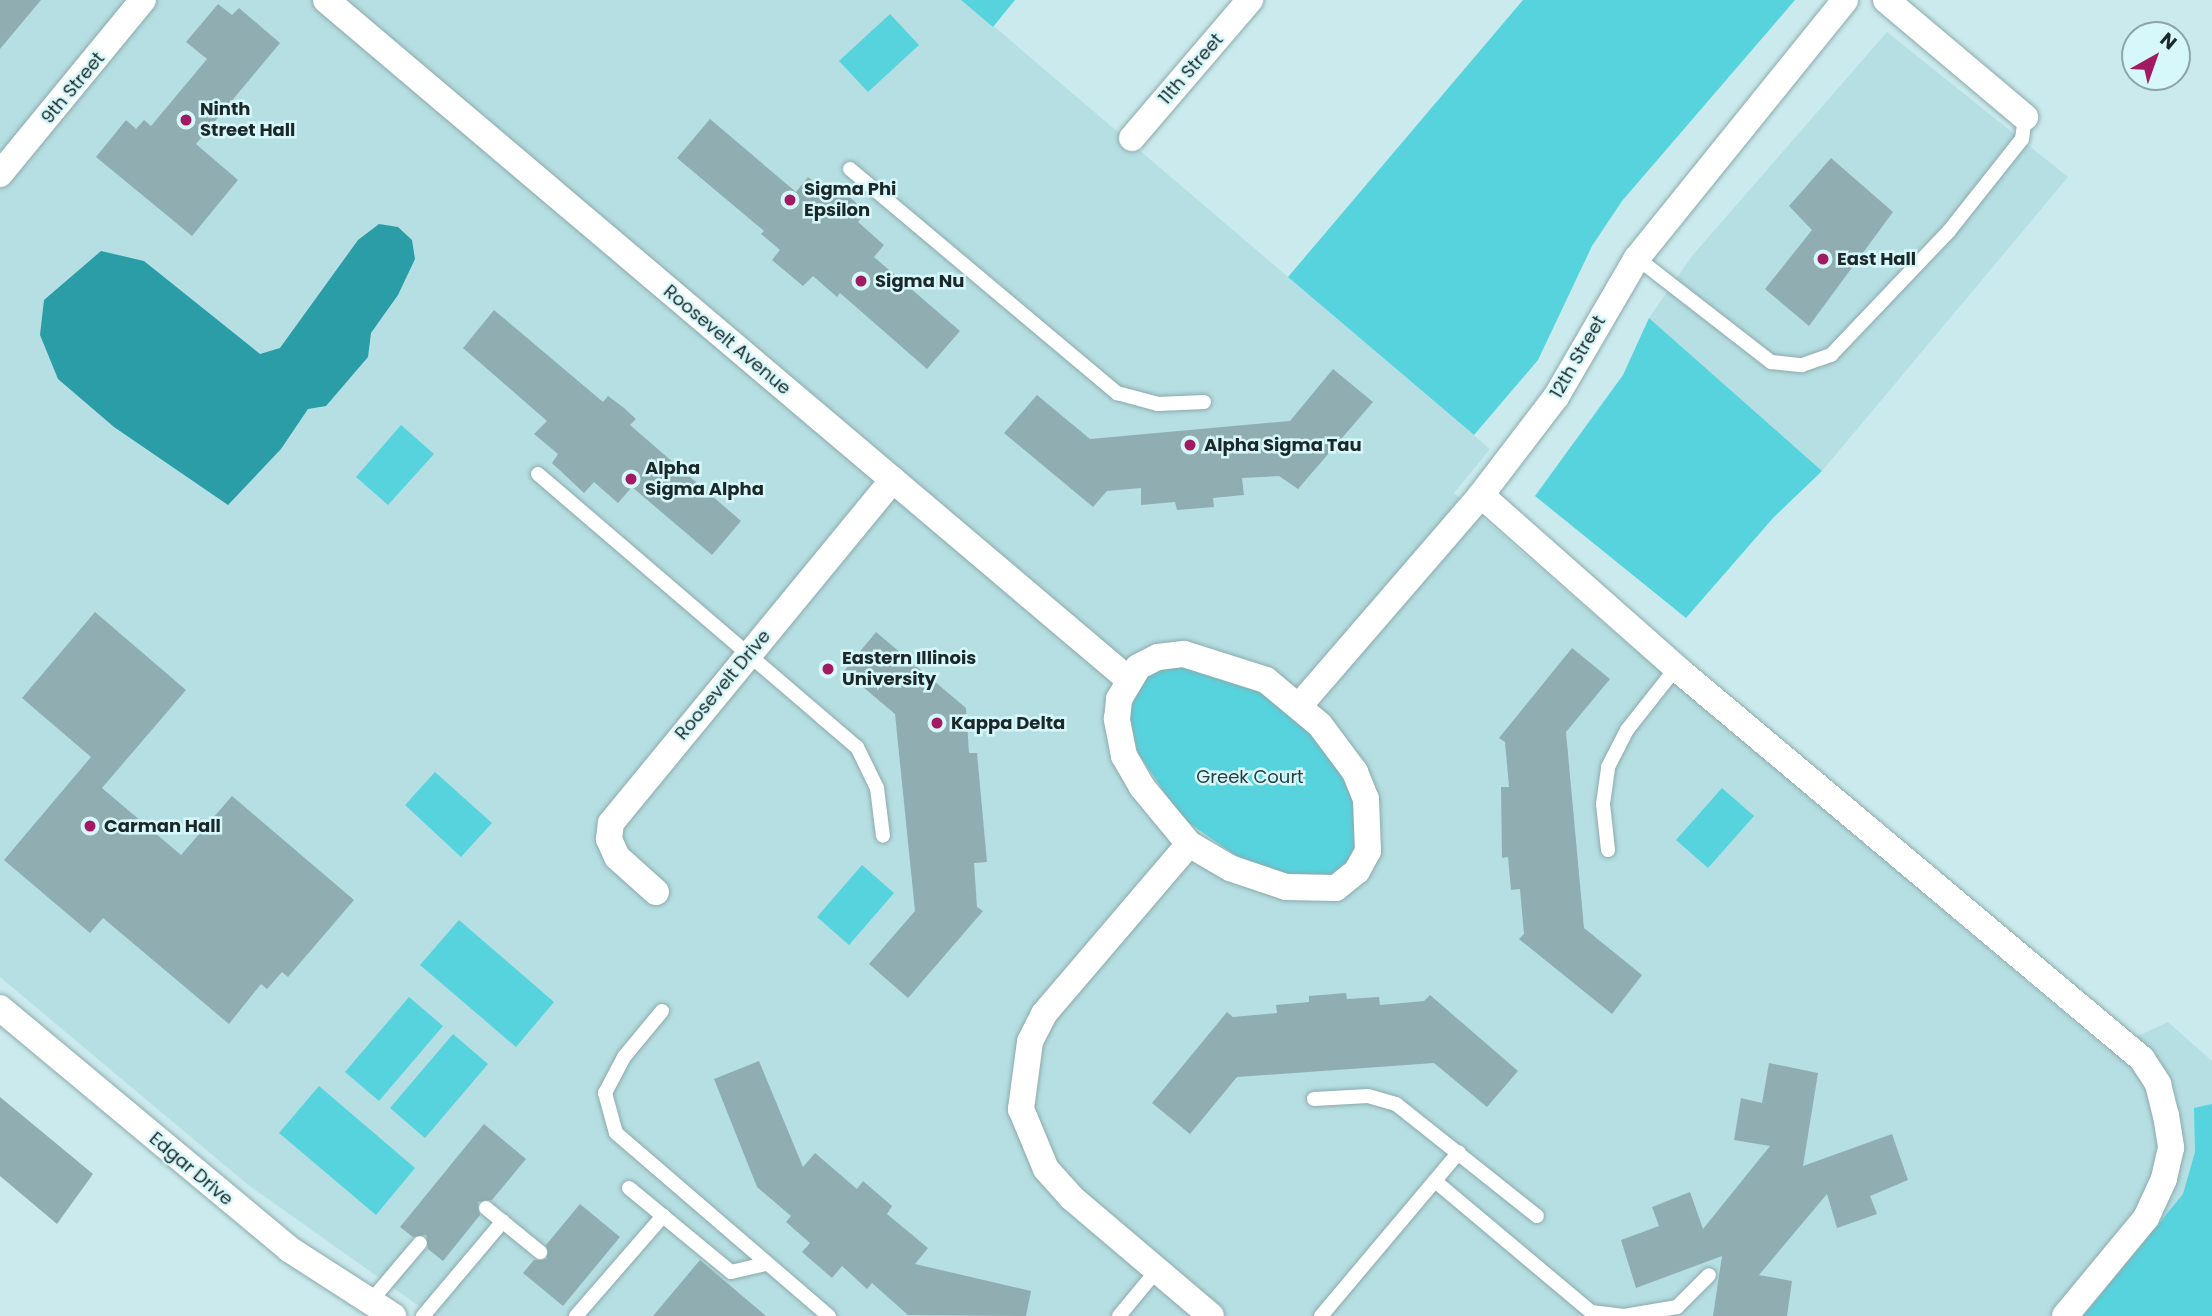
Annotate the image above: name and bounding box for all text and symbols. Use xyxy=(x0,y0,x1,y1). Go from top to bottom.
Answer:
north arrow xyxy=(2121,21,2191,91)
text: N xyxy=(2154,26,2183,56)
street label: 11th Street xyxy=(1154,29,1228,109)
street label: 9th Street xyxy=(37,48,109,128)
place label: Ninth Street Hall xyxy=(200,99,295,142)
marker: Ninth Street Hall xyxy=(178,112,194,128)
place label: Sigma Phi Epsilon xyxy=(804,179,896,222)
marker: Sigma Phi Epsilon xyxy=(782,192,798,208)
place label: East Hall xyxy=(1837,248,1916,270)
marker: East Hall xyxy=(1815,251,1831,267)
place label: Sigma Nu xyxy=(875,270,964,292)
marker: Sigma Nu xyxy=(853,273,869,289)
street label: Roosevelt Avenue xyxy=(659,281,795,399)
street label: 12th Street xyxy=(1546,312,1610,402)
place label: Alpha Sigma Tau xyxy=(1204,434,1362,456)
marker: Alpha Sigma Tau xyxy=(1182,437,1198,453)
place label: Alpha Sigma Alpha xyxy=(645,458,764,500)
marker: Alpha Sigma Alpha xyxy=(623,471,639,487)
street label: Roosevelt Drive xyxy=(671,626,775,744)
place label: Eastern Illinois University xyxy=(842,648,976,690)
marker: Eastern Illinois University xyxy=(820,661,836,677)
place label: Kappa Delta xyxy=(951,712,1065,734)
marker: Kappa Delta xyxy=(929,715,945,731)
park label: Greek Court xyxy=(1196,766,1304,788)
place label: Carman Hall xyxy=(104,815,221,837)
marker: Carman Hall xyxy=(82,818,98,834)
street label: Edgar Drive xyxy=(145,1128,237,1210)

